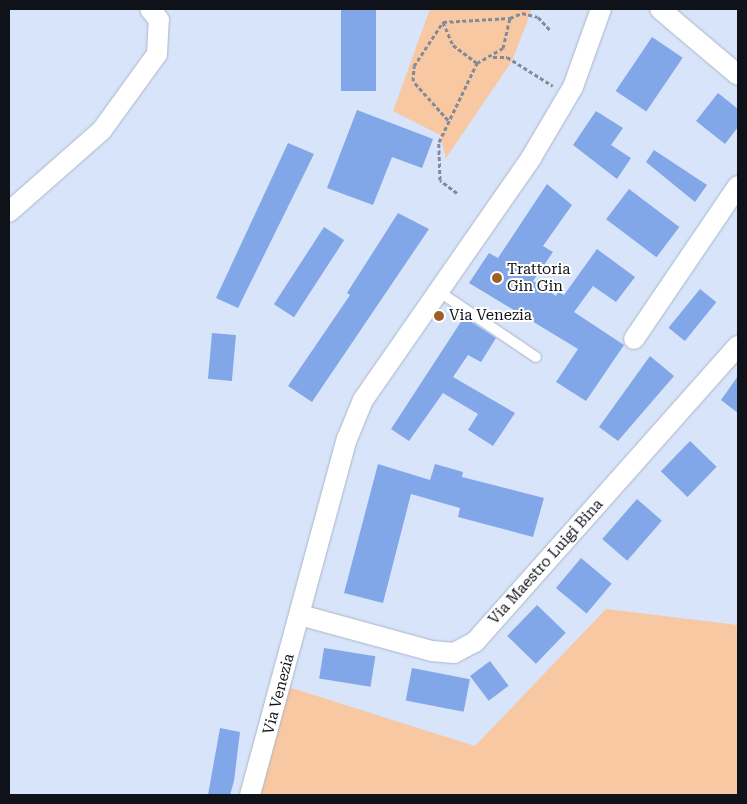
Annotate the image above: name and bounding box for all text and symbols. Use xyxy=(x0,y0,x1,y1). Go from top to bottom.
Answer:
place label: Trattoria Gin Gin xyxy=(507,260,570,295)
marker: Trattoria Gin Gin xyxy=(491,272,503,284)
place label: Via Venezia xyxy=(449,307,532,325)
marker: Via Venezia xyxy=(433,310,445,322)
street label: Via Maestro Luigi Bina xyxy=(485,496,607,628)
street label: Via Venezia xyxy=(260,652,298,736)

